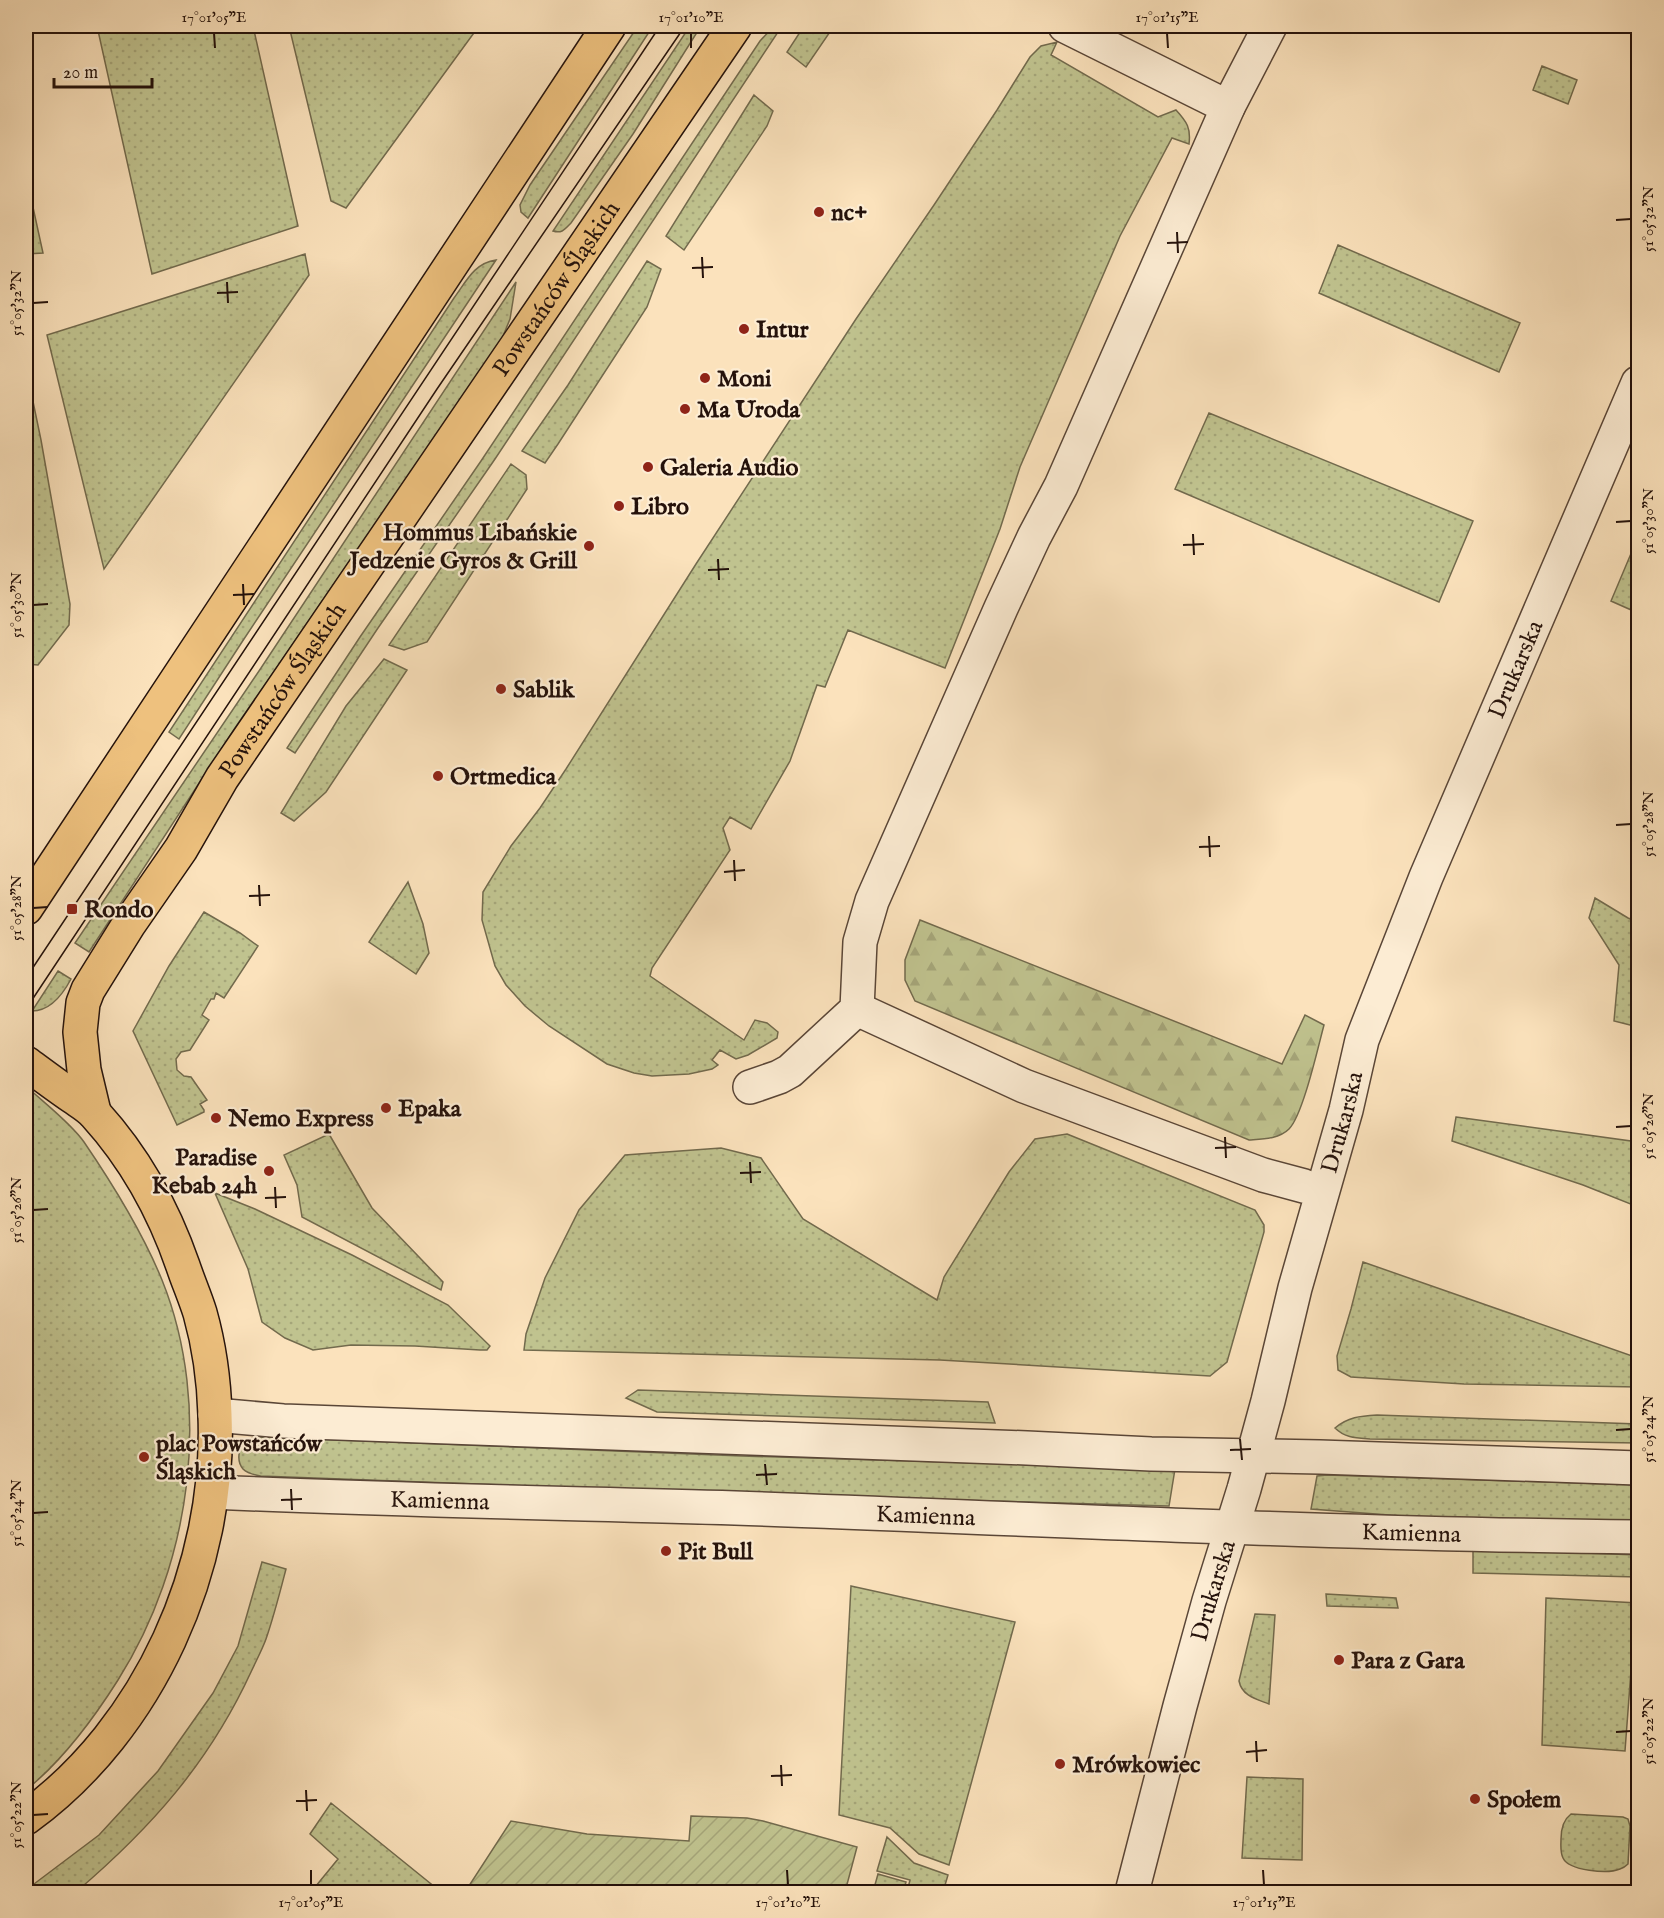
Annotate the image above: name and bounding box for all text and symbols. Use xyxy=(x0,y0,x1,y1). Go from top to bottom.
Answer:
text: 17°01'05"E xyxy=(181,8,247,27)
text: 17°01'10"E xyxy=(658,8,724,27)
text: 17°01'15"E xyxy=(1135,8,1199,27)
scale bar xyxy=(54,51,152,89)
text: 20 m xyxy=(63,62,98,85)
text: 51°05'32"N xyxy=(1639,186,1658,252)
street label: Powstańców Śląskich xyxy=(486,195,628,383)
place label: nc+ xyxy=(831,198,868,229)
marker: nc+ xyxy=(812,205,826,219)
text: 51°05'32"N xyxy=(7,270,26,336)
place label: Intur xyxy=(756,315,809,346)
marker: Intur xyxy=(737,322,751,336)
place label: Moni xyxy=(717,364,772,395)
marker: Moni xyxy=(698,371,712,385)
place label: Ma Uroda xyxy=(697,395,800,426)
marker: Ma Uroda xyxy=(678,402,692,416)
place label: Galeria Audio xyxy=(660,453,799,484)
marker: Galeria Audio xyxy=(641,460,655,474)
text: 51°05'30"N xyxy=(1639,488,1658,554)
place label: Libro xyxy=(631,492,689,523)
marker: Libro xyxy=(612,499,626,513)
place label: Hommus Libańskie Jedzenie Gyros & Grill xyxy=(346,518,577,577)
marker: Hommus Libańskie Jedzenie Gyros & Grill xyxy=(582,539,596,553)
text: 51°05'30"N xyxy=(7,572,26,638)
street label: Powstańców Śląskich xyxy=(213,597,354,784)
street label: Drukarska xyxy=(1482,615,1552,724)
place label: Sablik xyxy=(513,675,575,706)
marker: Sablik xyxy=(494,682,508,696)
place label: Ortmedica xyxy=(450,762,557,793)
marker: Ortmedica xyxy=(431,769,445,783)
text: 51°05'28"N xyxy=(1639,791,1658,857)
text: 51°05'28"N xyxy=(7,875,26,941)
place label: Rondo xyxy=(84,895,154,926)
marker: Rondo xyxy=(65,902,79,916)
street label: Drukarska xyxy=(1315,1068,1371,1177)
text: 51°05'26"N xyxy=(1639,1093,1658,1159)
place label: Epaka xyxy=(398,1094,462,1125)
marker: Epaka xyxy=(379,1101,393,1115)
place label: Nemo Express xyxy=(227,1104,374,1135)
marker: Nemo Express xyxy=(209,1111,223,1125)
place label: Paradise Kebab 24h xyxy=(152,1143,257,1202)
marker: Paradise Kebab 24h xyxy=(262,1164,276,1178)
text: 51°05'26"N xyxy=(7,1177,26,1243)
text: 51°05'24"N xyxy=(1639,1395,1658,1463)
place label: plac Powstańców Śląskich xyxy=(155,1429,323,1488)
marker: plac Powstańców Śląskich xyxy=(137,1450,151,1464)
text: 51°05'24"N xyxy=(7,1479,26,1547)
street label: Kamienna xyxy=(390,1485,491,1519)
street label: Kamienna xyxy=(875,1499,977,1534)
street label: Kamienna xyxy=(1361,1517,1462,1551)
street label: Drukarska xyxy=(1185,1536,1244,1645)
place label: Pit Bull xyxy=(678,1537,754,1568)
marker: Pit Bull xyxy=(659,1544,673,1558)
place label: Para z Gara xyxy=(1351,1646,1465,1677)
marker: Para z Gara xyxy=(1332,1653,1346,1667)
text: 51°05'22"N xyxy=(1639,1697,1658,1765)
place label: Mrówkowiec xyxy=(1072,1750,1200,1781)
marker: Mrówkowiec xyxy=(1053,1757,1067,1771)
text: 51°05'22"N xyxy=(7,1781,26,1849)
place label: Społem xyxy=(1487,1785,1562,1816)
marker: Społem xyxy=(1468,1792,1482,1806)
text: 17°01'05"E xyxy=(278,1893,344,1912)
text: 17°01'10"E xyxy=(755,1893,821,1912)
text: 17°01'15"E xyxy=(1232,1893,1296,1912)

